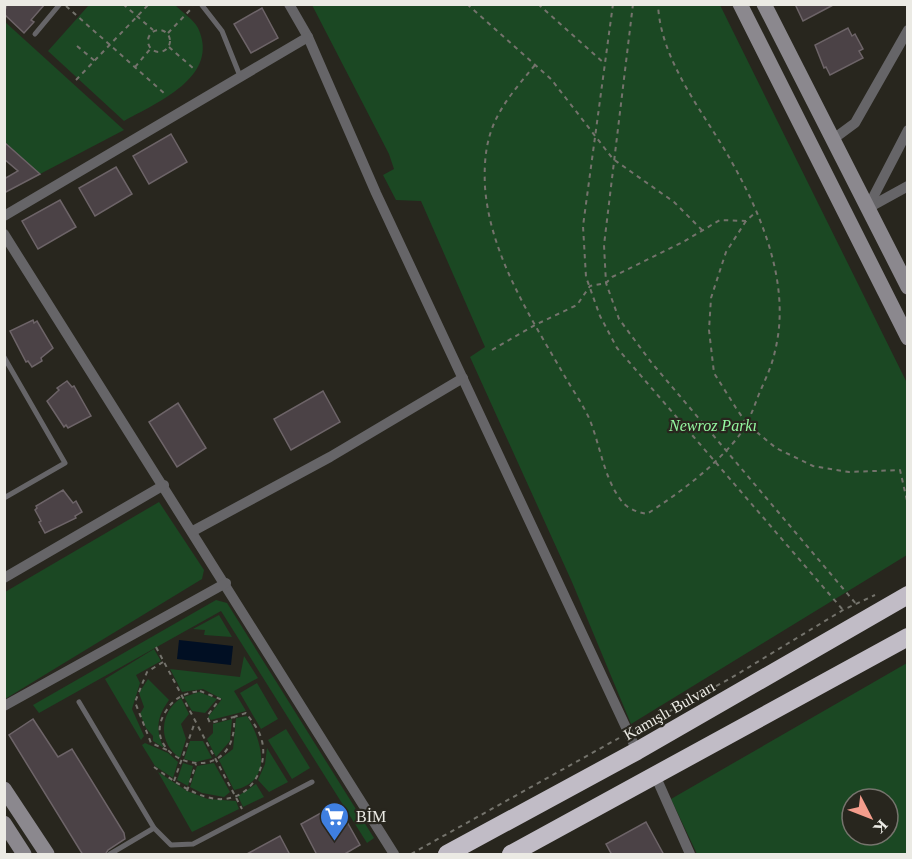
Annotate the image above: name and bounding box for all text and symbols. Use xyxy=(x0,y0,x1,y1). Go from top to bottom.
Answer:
park label: Newroz Parkı xyxy=(668,417,757,434)
street label: Kamışlı Bulvarı xyxy=(621,677,719,744)
north arrow xyxy=(840,787,900,847)
supermarket icon: BİM xyxy=(319,800,351,842)
place label: BİM xyxy=(356,808,386,825)
text: K xyxy=(870,816,891,837)

